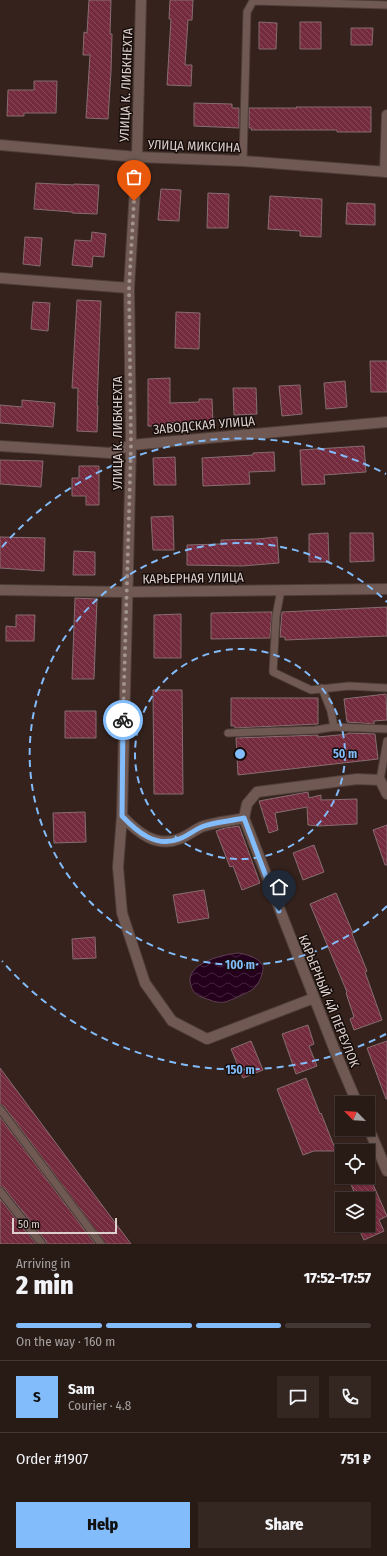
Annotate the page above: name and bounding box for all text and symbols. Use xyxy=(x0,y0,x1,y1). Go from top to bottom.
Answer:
street label: УЛИЦА К. ЛИБКНЕХТА xyxy=(116,28,135,143)
street label: УЛИЦА МИКСИНА xyxy=(147,137,241,155)
pin xyxy=(117,160,151,201)
icon: bag xyxy=(123,166,145,188)
street label: УЛИЦА К. ЛИБКНЕХТА xyxy=(110,376,125,491)
street label: ЗАВОДСКАЯ УЛИЦА xyxy=(152,413,256,437)
street label: КАРЬЕРНАЯ УЛИЦА xyxy=(142,570,244,586)
courier xyxy=(103,700,143,740)
icon: bike xyxy=(112,709,134,731)
centre of rings xyxy=(233,747,247,761)
text: 50 m xyxy=(333,747,357,761)
pin xyxy=(262,870,296,911)
icon: home xyxy=(268,876,290,898)
street label: КАРЬЕРНЫЙ 4Й ПЕРЕУЛОК xyxy=(296,933,362,1069)
text: 100 m xyxy=(225,958,255,972)
text: 150 m xyxy=(225,1063,255,1077)
north arrow xyxy=(335,1096,375,1136)
map controls xyxy=(335,1096,375,1232)
button: locate xyxy=(335,1144,375,1184)
button: layers xyxy=(335,1192,375,1232)
scale bar xyxy=(12,1216,117,1235)
text: 50 m xyxy=(18,1218,40,1231)
text: Arriving in xyxy=(16,1256,70,1271)
text: 17:52–17:57 xyxy=(304,1269,371,1287)
text: 2 min xyxy=(16,1270,74,1301)
text: On the way · 160 m xyxy=(16,1334,115,1349)
button: chat xyxy=(277,1376,319,1418)
button: phone xyxy=(329,1376,371,1418)
text: Sam xyxy=(68,1380,95,1398)
text: S xyxy=(33,1388,41,1406)
text: Courier · 4.8 xyxy=(68,1398,131,1413)
text: Order #1907 xyxy=(16,1450,88,1468)
text: 751 ₽ xyxy=(341,1450,371,1468)
button: Help xyxy=(16,1502,190,1548)
button: Share xyxy=(198,1502,371,1548)

